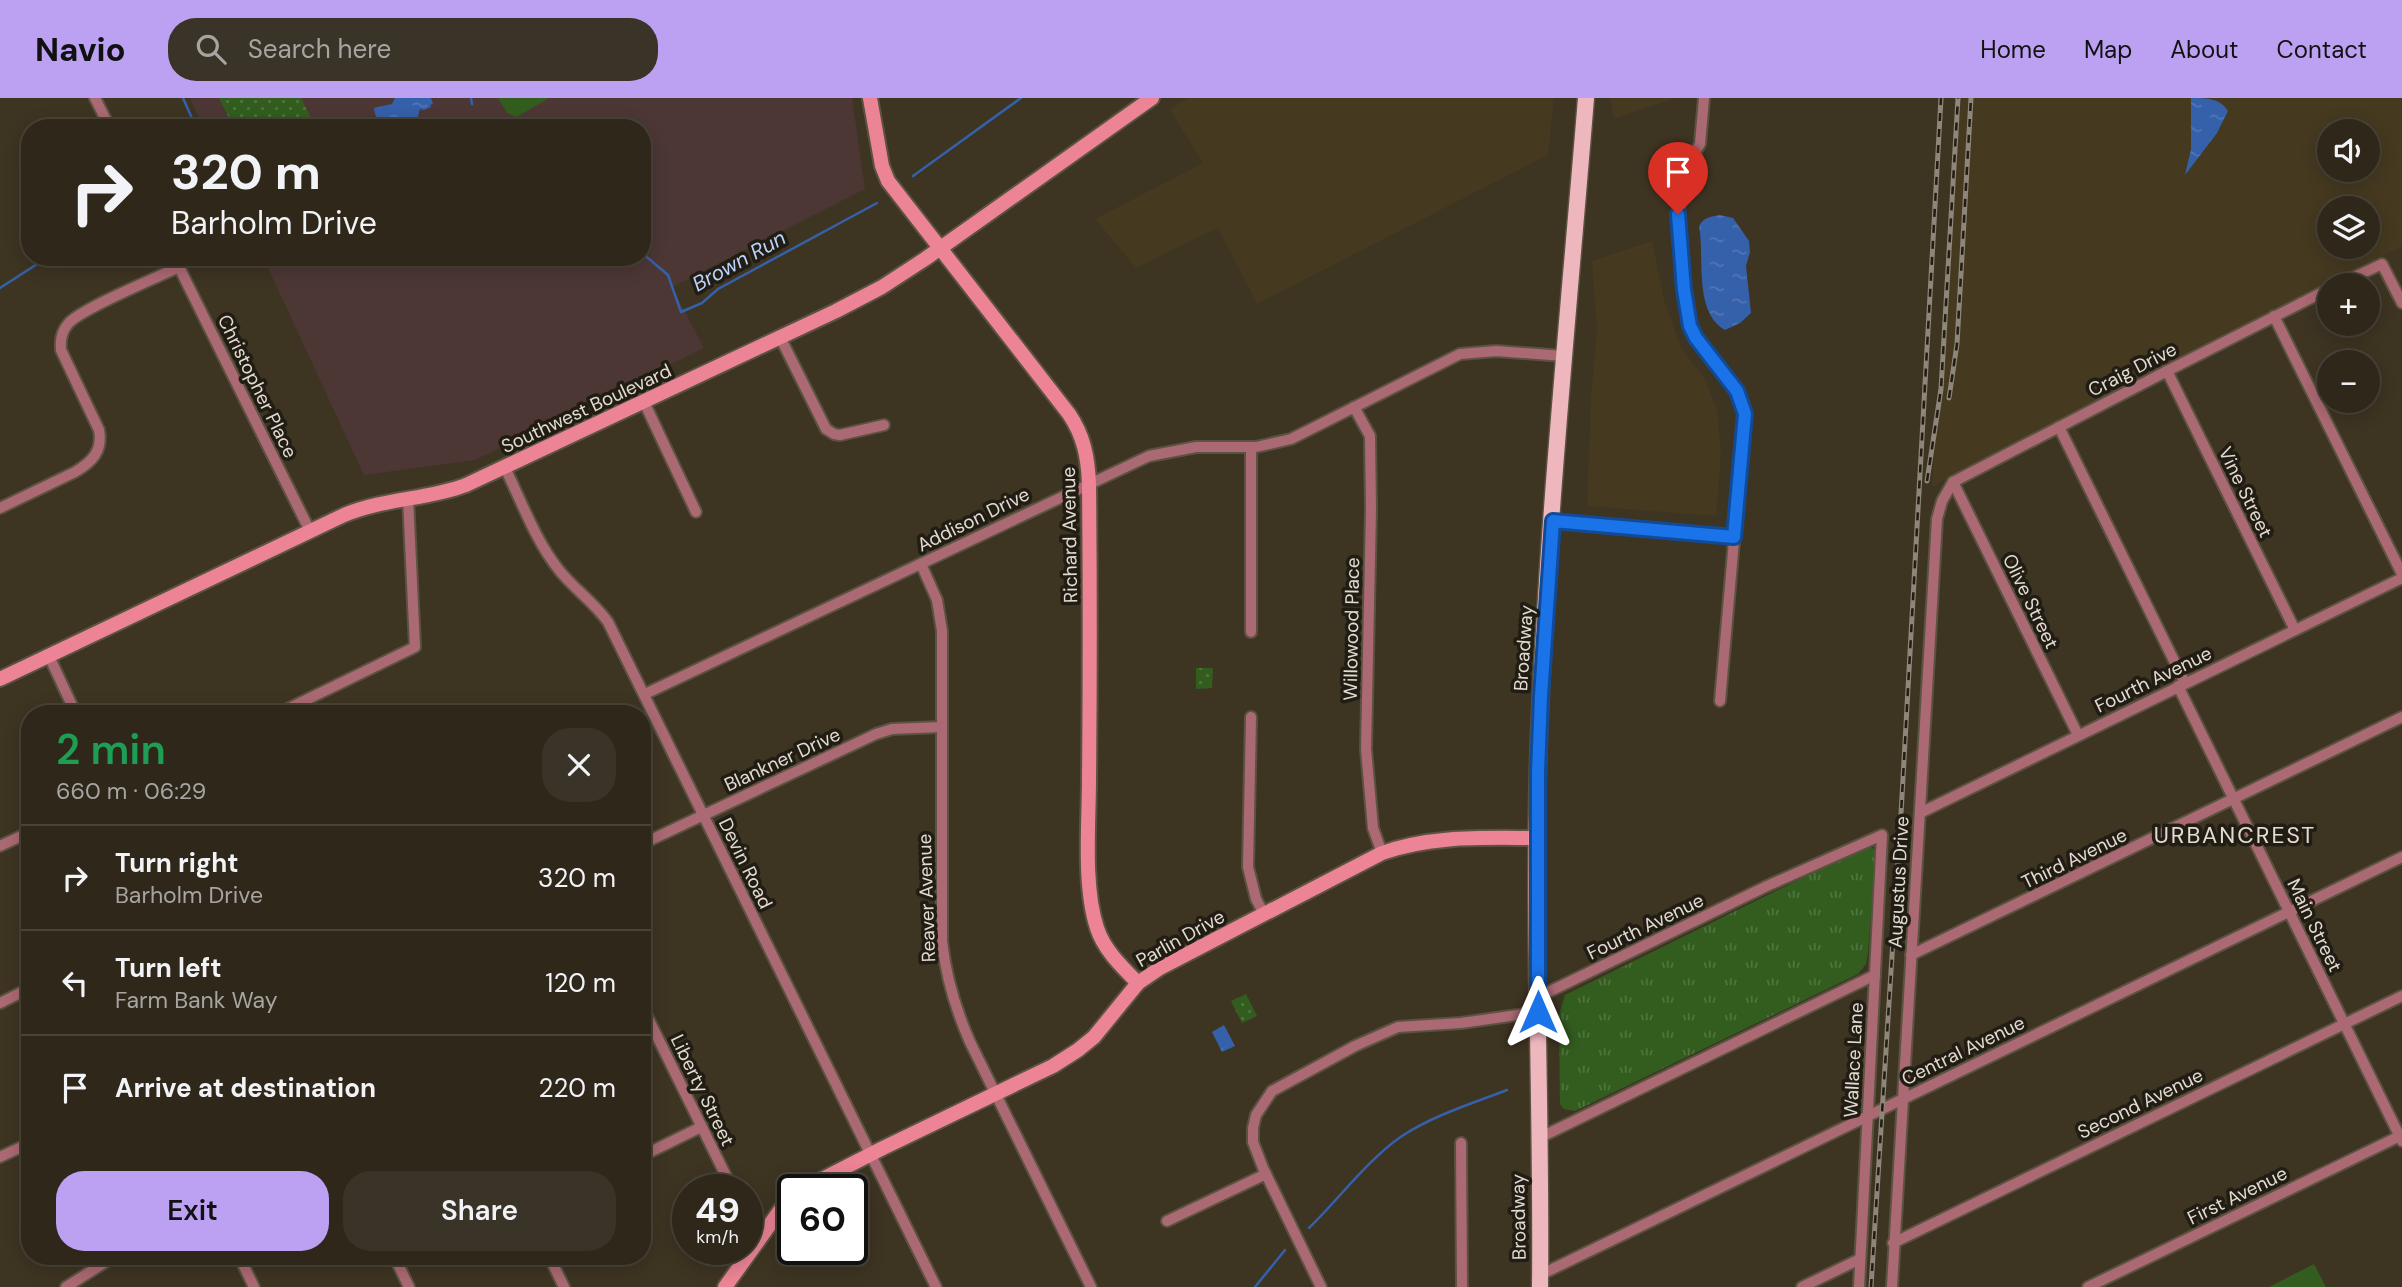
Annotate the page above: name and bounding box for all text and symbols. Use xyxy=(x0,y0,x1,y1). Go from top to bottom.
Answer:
search box xyxy=(168,18,658,81)
text: Navio xyxy=(35,28,126,71)
icon: search xyxy=(192,30,230,68)
text: Search here xyxy=(248,32,391,66)
text: Home xyxy=(1980,34,2046,65)
text: Map xyxy=(2084,34,2132,65)
text: About xyxy=(2170,34,2239,65)
text: Contact xyxy=(2277,34,2367,65)
map controls xyxy=(2317,119,2380,413)
button: sound xyxy=(2317,119,2380,182)
text: 320 m xyxy=(171,140,321,204)
pin xyxy=(1648,142,1708,214)
icon: right xyxy=(56,147,147,238)
icon: arrive xyxy=(1659,153,1697,191)
button: layers xyxy=(2317,196,2380,259)
text: Barholm Drive xyxy=(171,202,377,244)
water label: Brown Run xyxy=(687,224,791,298)
button: + xyxy=(2317,273,2380,336)
street label: Christopher Place xyxy=(212,310,303,462)
street label: Craig Drive xyxy=(2084,336,2181,402)
button: − xyxy=(2317,350,2380,413)
street label: Southwest Boulevard xyxy=(497,358,675,459)
street label: Vine Street xyxy=(2213,443,2278,542)
street label: Richard Avenue xyxy=(1056,467,1083,603)
street label: Addison Drive xyxy=(913,481,1034,557)
street label: Olive Street xyxy=(1997,550,2064,653)
street label: Willowood Place xyxy=(1338,557,1365,701)
street label: Broadway xyxy=(1508,604,1539,692)
street label: Fourth Avenue xyxy=(2091,640,2216,719)
text: 2 min xyxy=(56,722,166,777)
street label: Blankner Drive xyxy=(720,722,844,797)
button: close xyxy=(542,728,616,802)
text: 660 m · 06:29 xyxy=(56,776,206,806)
street label: Devin Road xyxy=(713,814,778,913)
street label: Augustus Drive xyxy=(1883,816,1914,949)
district label: URBANCREST xyxy=(2154,820,2316,850)
street label: Third Avenue xyxy=(2017,822,2131,895)
street label: Reaver Avenue xyxy=(912,833,941,963)
text: Turn right xyxy=(115,846,239,880)
icon: right xyxy=(56,859,94,897)
text: 320 m xyxy=(538,861,616,895)
street label: Main Street xyxy=(2281,874,2348,976)
text: Barholm Drive xyxy=(115,880,263,910)
street label: Fourth Avenue xyxy=(1583,887,1708,966)
street label: Parlin Drive xyxy=(1131,904,1229,973)
text: Turn left xyxy=(115,951,222,985)
icon: left xyxy=(56,964,94,1002)
text: 120 m xyxy=(545,966,616,1000)
position arrow xyxy=(1501,975,1575,1049)
text: Farm Bank Way xyxy=(115,985,278,1015)
street label: Wallace Lane xyxy=(1838,1002,1869,1118)
street label: Central Avenue xyxy=(1898,1010,2029,1091)
street label: Liberty Street xyxy=(665,1030,740,1150)
street label: Second Avenue xyxy=(2073,1062,2207,1145)
icon: arrive xyxy=(56,1069,94,1107)
text: Arrive at destination xyxy=(115,1071,376,1105)
text: 220 m xyxy=(538,1071,616,1105)
street label: First Avenue xyxy=(2183,1161,2291,1230)
button: Exit xyxy=(56,1171,329,1251)
button: Share xyxy=(343,1171,616,1251)
street label: Broadway xyxy=(1505,1173,1532,1260)
speed limit sign: 60 xyxy=(777,1174,868,1265)
text: 49 xyxy=(695,1187,740,1233)
text: km/h xyxy=(696,1225,739,1249)

